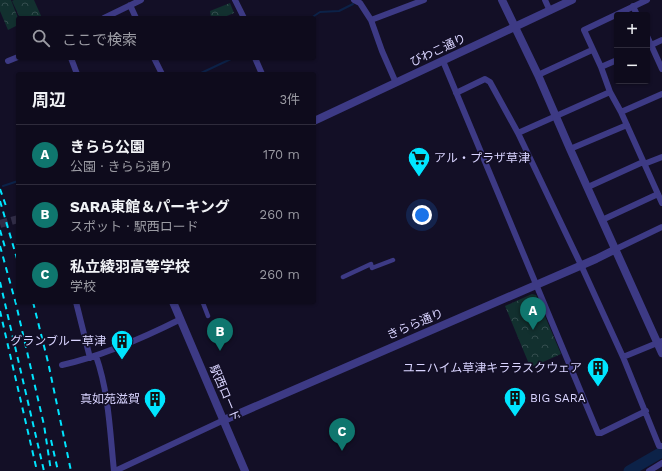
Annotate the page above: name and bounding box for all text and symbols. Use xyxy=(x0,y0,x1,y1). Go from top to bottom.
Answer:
map controls xyxy=(614,12,650,84)
button: + xyxy=(614,12,650,48)
search box xyxy=(16,16,316,60)
icon: search xyxy=(30,27,52,49)
text: ここで検索 xyxy=(62,31,137,49)
street label: びわこ通り xyxy=(408,31,468,69)
button: − xyxy=(614,48,650,84)
text: 周辺 xyxy=(32,90,66,110)
text: 3件 xyxy=(279,92,300,107)
text: きらら公園 xyxy=(70,138,145,156)
supermarket icon: アル・プラザ草津 xyxy=(406,145,432,178)
text: A xyxy=(41,147,49,162)
text: 170 m xyxy=(263,147,300,162)
place label: アル・プラザ草津 xyxy=(434,151,530,165)
text: 公園 · きらら通り xyxy=(70,159,173,174)
text: SARA東館＆パーキング xyxy=(70,198,230,216)
your location xyxy=(412,205,432,225)
text: B xyxy=(41,207,49,222)
text: 260 m xyxy=(260,207,300,222)
text: スポット · 駅西ロード xyxy=(70,219,199,234)
text: 私立綾羽高等学校 xyxy=(70,258,190,276)
text: C xyxy=(41,267,49,282)
text: 260 m xyxy=(260,267,300,282)
text: 学校 xyxy=(70,279,96,294)
pin: A xyxy=(520,297,546,330)
street label: きらら通り xyxy=(385,306,445,342)
pin: B xyxy=(207,318,233,351)
building icon: グランブルー草津 xyxy=(109,328,135,361)
place label: グランブルー草津 xyxy=(10,334,106,348)
building icon: ユニハイム草津キララスクウェア xyxy=(585,355,611,388)
place label: ユニハイム草津キララスクウェア xyxy=(403,361,582,375)
street label: 駅西ロード xyxy=(207,363,243,423)
building icon: BIG SARA xyxy=(502,385,528,418)
building icon: 真如苑滋賀 xyxy=(142,386,168,419)
place label: BIG SARA xyxy=(530,391,586,405)
place label: 真如苑滋賀 xyxy=(80,392,140,406)
pin: C xyxy=(329,418,355,451)

